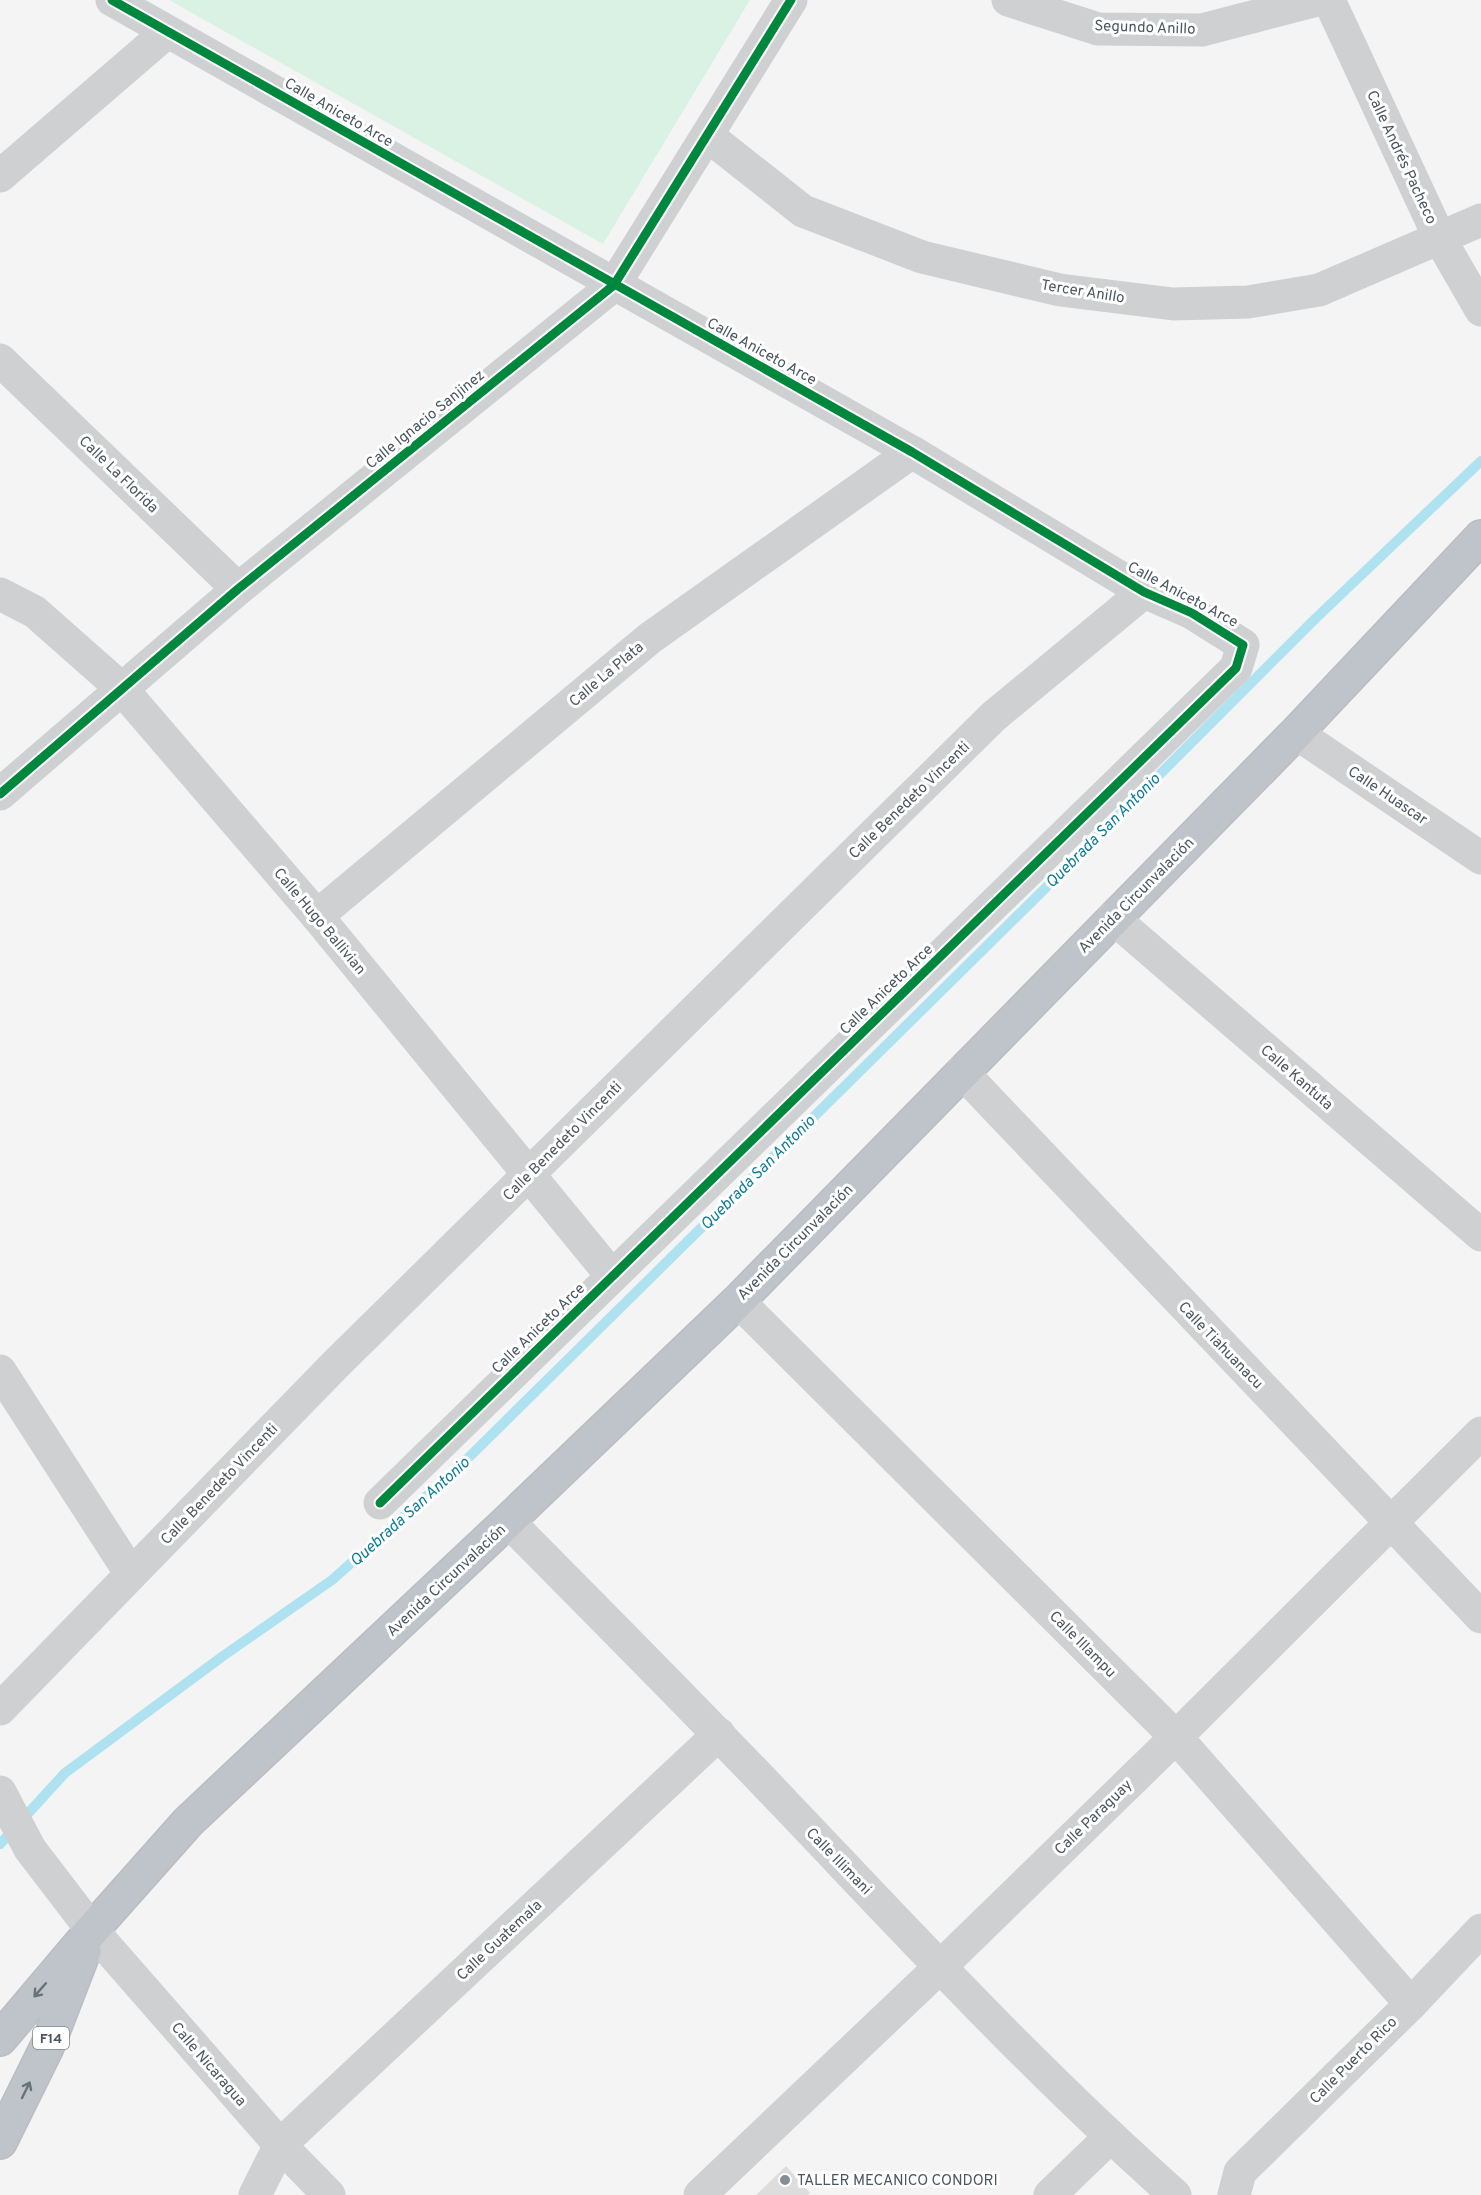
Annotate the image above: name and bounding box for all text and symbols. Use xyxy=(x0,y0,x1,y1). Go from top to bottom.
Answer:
street label: Segundo Anillo xyxy=(1094,17,1196,40)
street label: Calle Aniceto Arce xyxy=(280,74,396,152)
street label: Calle Andrés Pacheco xyxy=(1361,88,1440,228)
street label: Tercer Anillo xyxy=(1040,277,1126,308)
street label: Calle Aniceto Arce xyxy=(703,314,819,390)
street label: Calle Ignacio Sanjinez xyxy=(363,366,489,474)
street label: Calle La Florida xyxy=(74,432,162,518)
street label: Calle Aniceto Arce xyxy=(1124,558,1241,632)
street label: Calle La Plata xyxy=(566,639,648,712)
street label: Calle Benedeto Vincenti xyxy=(846,738,975,864)
street label: Calle Huascar xyxy=(1344,763,1431,830)
water label: Quebrada San Antonio xyxy=(1042,769,1165,893)
street label: Avenida Circunvalación xyxy=(1075,834,1199,958)
street label: Calle Hugo Ballivian xyxy=(269,865,369,979)
street label: Calle Aniceto Arce xyxy=(836,941,938,1039)
street label: Calle Kantuta xyxy=(1256,1041,1336,1115)
street label: Calle Benedeto Vincenti xyxy=(499,1078,627,1206)
water label: Quebrada San Antonio xyxy=(697,1111,820,1235)
street label: Avenida Circunvalación xyxy=(734,1181,858,1305)
street label: Calle Aniceto Arce xyxy=(488,1280,590,1378)
street label: Calle Tiahuanacu xyxy=(1173,1298,1266,1394)
street label: Calle Benedeto Vincenti xyxy=(157,1421,283,1550)
water label: Quebrada San Antonio xyxy=(346,1453,475,1572)
street label: Avenida Circunvalación xyxy=(383,1521,511,1641)
street label: Calle Illampu xyxy=(1044,1608,1119,1683)
street label: Calle Paraguay xyxy=(1051,1776,1137,1860)
street label: Calle Illimani xyxy=(801,1824,875,1900)
street label: Calle Guatemala xyxy=(453,1897,547,1985)
one-way arrow xyxy=(33,1982,47,1997)
street label: Calle Puerto Rico xyxy=(1306,2013,1402,2109)
street label: Calle Nicaragua xyxy=(166,2019,250,2111)
road number: F14 xyxy=(33,2027,69,2049)
one-way arrow xyxy=(21,2081,32,2099)
place label: TALLER MECANICO CONDORI xyxy=(797,2172,998,2191)
marker: TALLER MECANICO CONDORI xyxy=(778,2173,792,2187)

